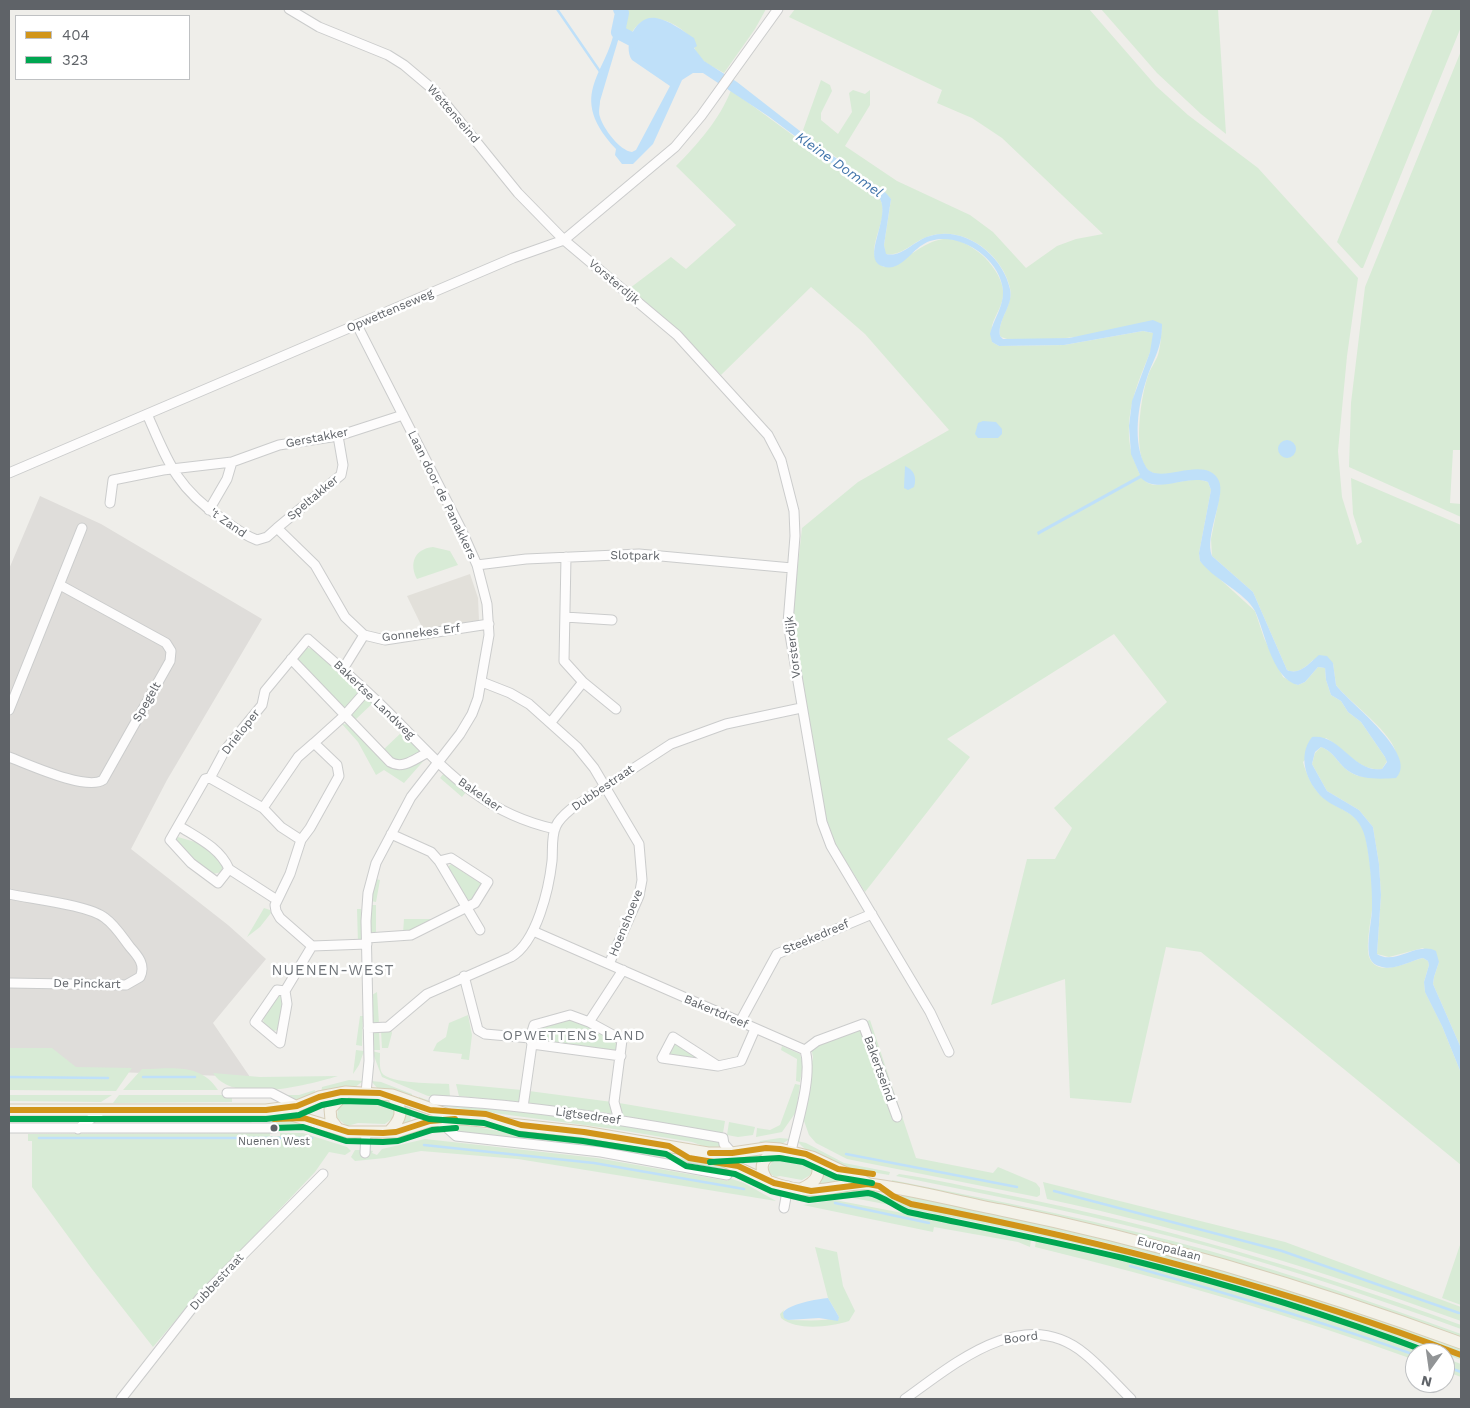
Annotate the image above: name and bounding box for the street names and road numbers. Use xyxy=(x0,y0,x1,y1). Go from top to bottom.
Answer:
street label: Wettenseind xyxy=(424,82,482,146)
street label: Vorsterdijk xyxy=(585,256,643,308)
street label: Opwettenseweg xyxy=(345,286,435,336)
street label: Gerstakker xyxy=(284,425,350,451)
street label: Laan door de Panakkers xyxy=(405,428,479,562)
street label: Speltakker xyxy=(284,472,342,524)
street label: 't Zand xyxy=(207,505,249,541)
street label: Slotpark xyxy=(610,548,660,564)
street label: Vorsterdijk xyxy=(782,615,804,679)
street label: Gonnekes Erf xyxy=(381,621,461,645)
street label: Bakertse Landweg xyxy=(330,658,418,742)
street label: Spegelt xyxy=(130,679,164,725)
street label: Drieloper xyxy=(219,706,263,758)
street label: Dubbestraat xyxy=(569,762,637,814)
street label: Bakelaer xyxy=(455,775,505,815)
street label: Hoenshoeve xyxy=(606,887,646,959)
street label: Steekedreef xyxy=(781,917,851,957)
street label: De Pinckart xyxy=(53,976,121,992)
street label: Bakertdreef xyxy=(682,992,750,1032)
street label: Bakertseind xyxy=(860,1034,898,1104)
street label: Ligtsedreef xyxy=(554,1104,622,1128)
street label: Europalaan xyxy=(1135,1234,1203,1264)
street label: Dubbestraat xyxy=(187,1251,247,1313)
street label: Boord xyxy=(1003,1329,1039,1347)

